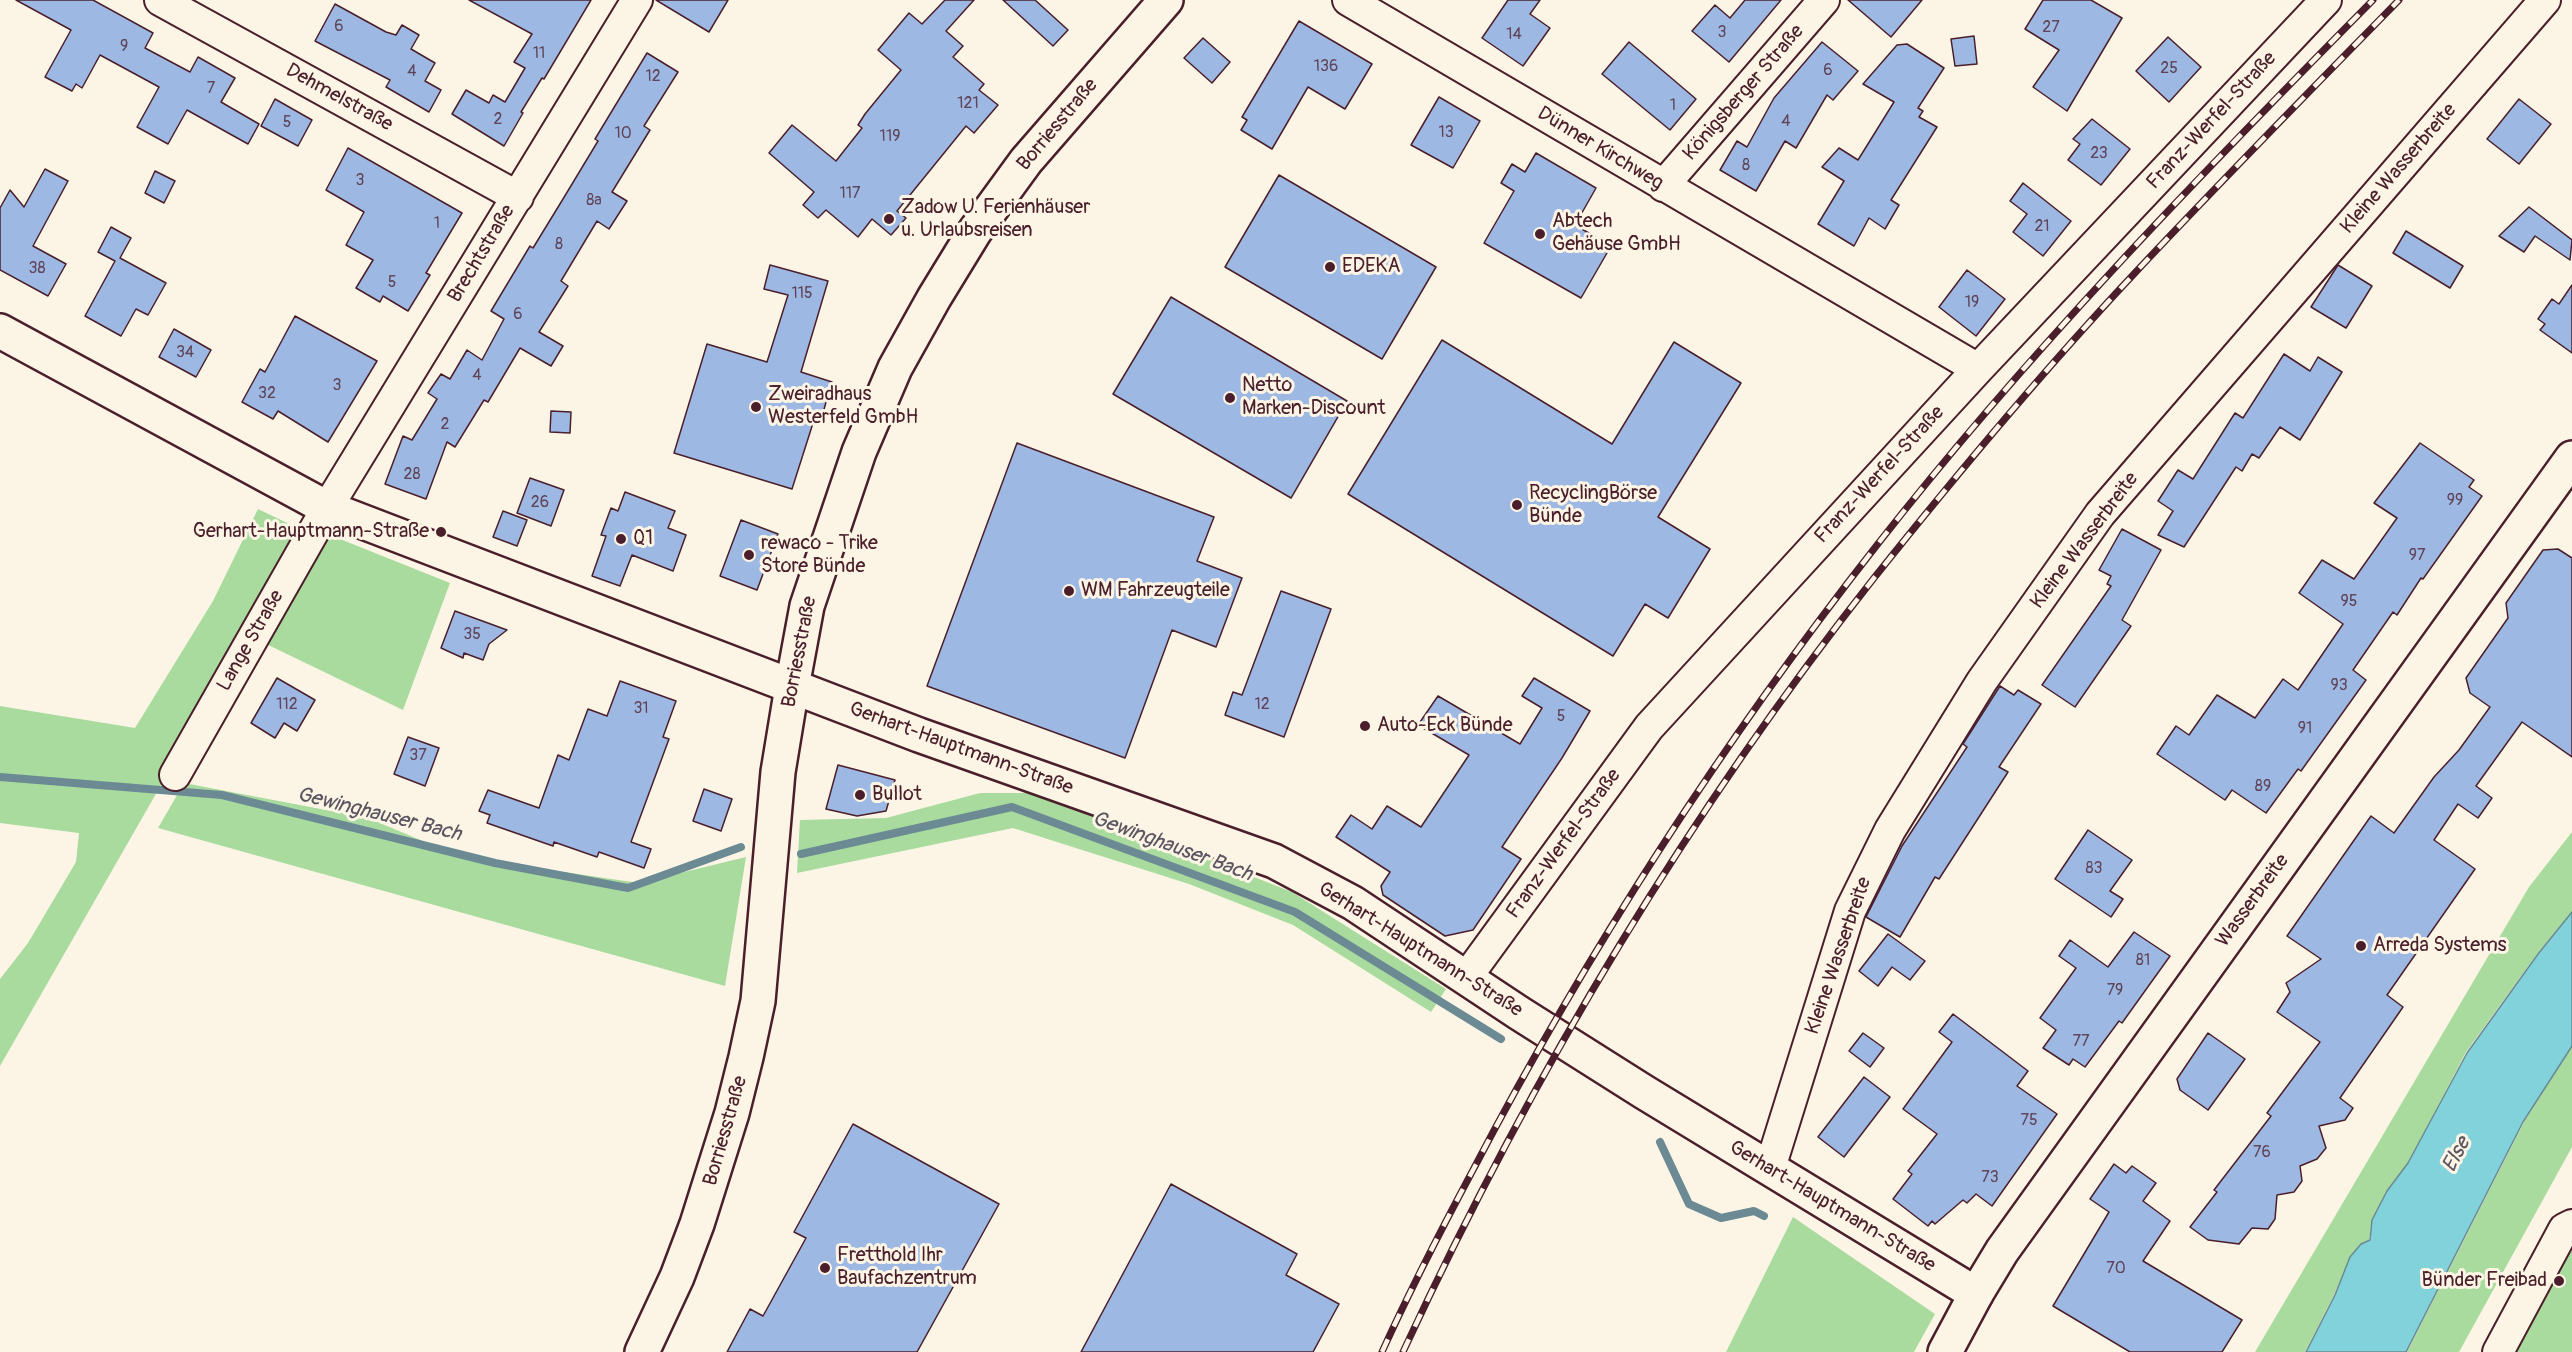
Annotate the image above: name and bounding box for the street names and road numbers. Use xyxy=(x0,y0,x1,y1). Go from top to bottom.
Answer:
street label: Königsberger Straße xyxy=(1679,20,1809,166)
street label: Franz-Werfel-Straße xyxy=(2142,47,2282,195)
street label: Dehmelstraße xyxy=(281,59,397,137)
street label: Borriesstraße xyxy=(1013,74,1103,176)
street label: Kleine Wasserbreite xyxy=(2336,99,2462,239)
street label: Dünner Kirchweg xyxy=(1533,102,1667,196)
street label: Brechtstraße xyxy=(443,201,521,307)
street label: Franz-Werfel-Straße xyxy=(1810,401,1950,549)
street label: Kleine Wasserbreite xyxy=(2026,468,2144,614)
street label: Lange Straße xyxy=(212,586,290,696)
street label: Borriesstraße xyxy=(777,594,823,710)
street label: Gerhart-Hauptmann-Straße xyxy=(846,697,1076,801)
street label: Franz-Werfel-Straße xyxy=(1502,764,1626,924)
street label: Wasserbreite xyxy=(2211,850,2295,952)
street label: Kleine Wasserbreite xyxy=(1801,874,1877,1038)
street label: Gerhart-Hauptmann-Straße xyxy=(1313,877,1527,1023)
street label: Borriesstraße xyxy=(699,1073,753,1189)
street label: Gerhart-Hauptmann-Straße xyxy=(1725,1136,1939,1278)

